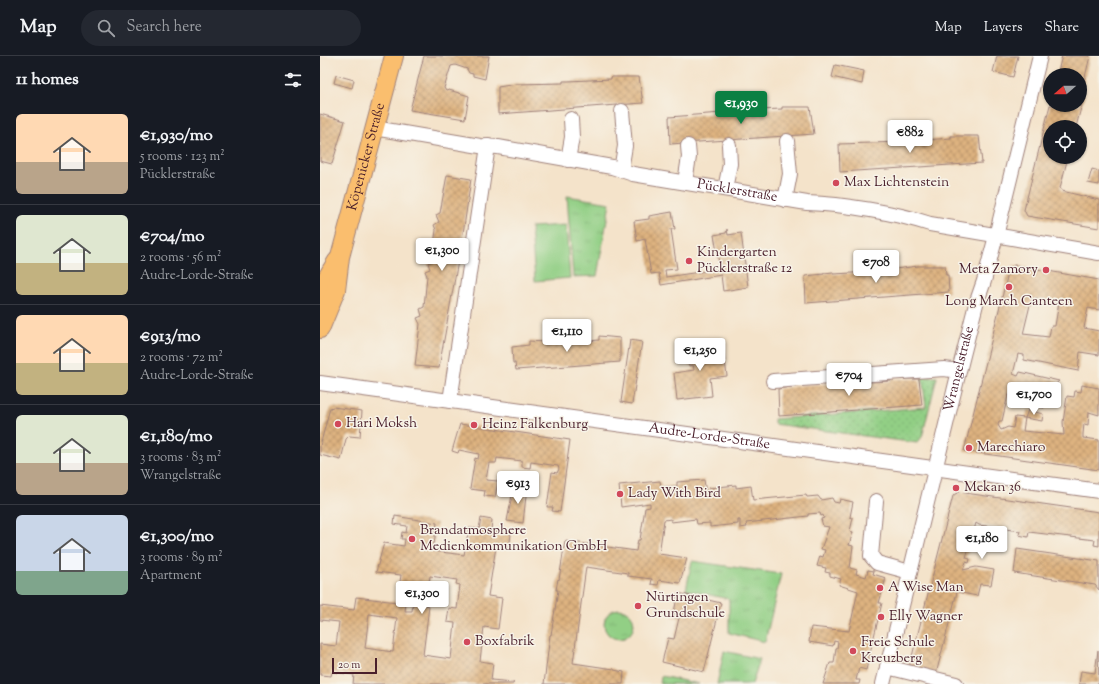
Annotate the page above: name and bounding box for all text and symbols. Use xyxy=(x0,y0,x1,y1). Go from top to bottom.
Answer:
search box xyxy=(81,10,361,46)
text: Map xyxy=(20,14,57,41)
icon: search xyxy=(95,17,117,39)
text: Search here xyxy=(127,17,202,38)
text: Map xyxy=(935,18,962,38)
text: Layers xyxy=(984,18,1022,38)
text: Share xyxy=(1044,18,1079,38)
text: 11 homes xyxy=(16,68,79,92)
north arrow xyxy=(1043,68,1087,112)
map controls xyxy=(1043,68,1087,164)
icon: filters xyxy=(282,69,304,91)
pin: €1,930 xyxy=(708,91,774,125)
text: €1,930 xyxy=(724,95,758,113)
street label: Köpenicker Straße xyxy=(343,101,391,213)
pin: €882 xyxy=(886,120,934,154)
button: locate xyxy=(1043,120,1087,164)
text: €1,930/mo xyxy=(140,124,213,148)
text: €882 xyxy=(897,124,923,142)
icon: home xyxy=(48,130,96,178)
text: 5 rooms · 123 m² xyxy=(140,148,225,166)
text: Pücklerstraße xyxy=(140,166,215,184)
place label: Max Lichtenstein xyxy=(844,173,949,193)
street label: Pücklerstraße xyxy=(695,175,779,208)
marker: Max Lichtenstein xyxy=(831,178,841,188)
text: €704/mo xyxy=(140,225,204,249)
icon: home xyxy=(48,231,96,279)
pin: €1,300 xyxy=(409,238,475,272)
text: €1,300 xyxy=(425,242,459,260)
place label: Kindergarten Pücklerstraße 12 xyxy=(697,243,793,279)
text: 2 rooms · 56 m² xyxy=(140,249,221,267)
pin: €708 xyxy=(852,250,900,284)
text: €708 xyxy=(862,254,890,272)
marker: Kindergarten Pücklerstraße 12 xyxy=(684,256,694,266)
place label: Meta Zamory xyxy=(959,260,1038,280)
marker: Meta Zamory xyxy=(1041,265,1051,275)
text: Audre-Lorde-Straße xyxy=(140,267,254,285)
marker: Long March Canteen xyxy=(1004,282,1014,292)
place label: Long March Canteen xyxy=(945,292,1073,312)
pin: €1,110 xyxy=(534,319,600,353)
text: €1,110 xyxy=(551,323,583,341)
street label: Wrangelstraße xyxy=(939,324,980,414)
text: €913/mo xyxy=(140,325,200,349)
icon: home xyxy=(48,331,96,379)
pin: €1,250 xyxy=(667,338,733,372)
text: €1,250 xyxy=(683,342,717,360)
text: 2 rooms · 72 m² xyxy=(140,349,223,367)
pin: €704 xyxy=(825,363,873,397)
text: Audre-Lorde-Straße xyxy=(140,367,254,385)
text: €704 xyxy=(835,367,863,385)
pin: €1,700 xyxy=(1001,382,1067,416)
text: €1,700 xyxy=(1016,386,1052,404)
place label: Hari Moksh xyxy=(346,414,417,434)
place label: Heinz Falkenburg xyxy=(482,415,588,435)
marker: Hari Moksh xyxy=(333,419,343,429)
street label: Audre-Lorde-Straße xyxy=(647,419,771,455)
marker: Heinz Falkenburg xyxy=(469,420,479,430)
text: €1,180/mo xyxy=(140,425,213,449)
icon: home xyxy=(48,431,96,479)
place label: Marechiaro xyxy=(977,438,1046,458)
marker: Marechiaro xyxy=(964,443,974,453)
text: 3 rooms · 83 m² xyxy=(140,449,221,467)
text: Wrangelstraße xyxy=(140,467,221,485)
pin: €913 xyxy=(494,471,542,505)
text: €913 xyxy=(506,475,530,493)
place label: Mekan 36 xyxy=(964,478,1021,498)
marker: Mekan 36 xyxy=(951,483,961,493)
place label: Lady With Bird xyxy=(628,484,721,504)
marker: Lady With Bird xyxy=(615,489,625,499)
place label: Brandatmosphere Medienkommunikation GmbH xyxy=(420,521,607,557)
text: €1,300/mo xyxy=(140,525,214,549)
pin: €1,180 xyxy=(949,526,1015,560)
text: €1,180 xyxy=(965,530,999,548)
icon: home xyxy=(48,531,96,579)
marker: Brandatmosphere Medienkommunikation GmbH xyxy=(407,534,417,544)
text: 3 rooms · 89 m² xyxy=(140,549,223,567)
text: Apartment xyxy=(140,567,201,585)
place label: A Wise Man xyxy=(888,578,964,598)
pin: €1,300 xyxy=(389,581,455,615)
marker: A Wise Man xyxy=(875,583,885,593)
text: €1,300 xyxy=(405,585,439,603)
place label: Nürtingen Grundschule xyxy=(646,588,725,624)
marker: Nürtingen Grundschule xyxy=(633,601,643,611)
place label: Elly Wagner xyxy=(889,607,964,627)
marker: Elly Wagner xyxy=(876,612,886,622)
place label: Boxfabrik xyxy=(475,632,535,652)
place label: Freie Schule Kreuzberg xyxy=(861,633,935,669)
marker: Boxfabrik xyxy=(462,637,472,647)
marker: Freie Schule Kreuzberg xyxy=(848,646,858,656)
scale bar xyxy=(332,656,377,675)
text: 20 m xyxy=(338,657,360,673)

